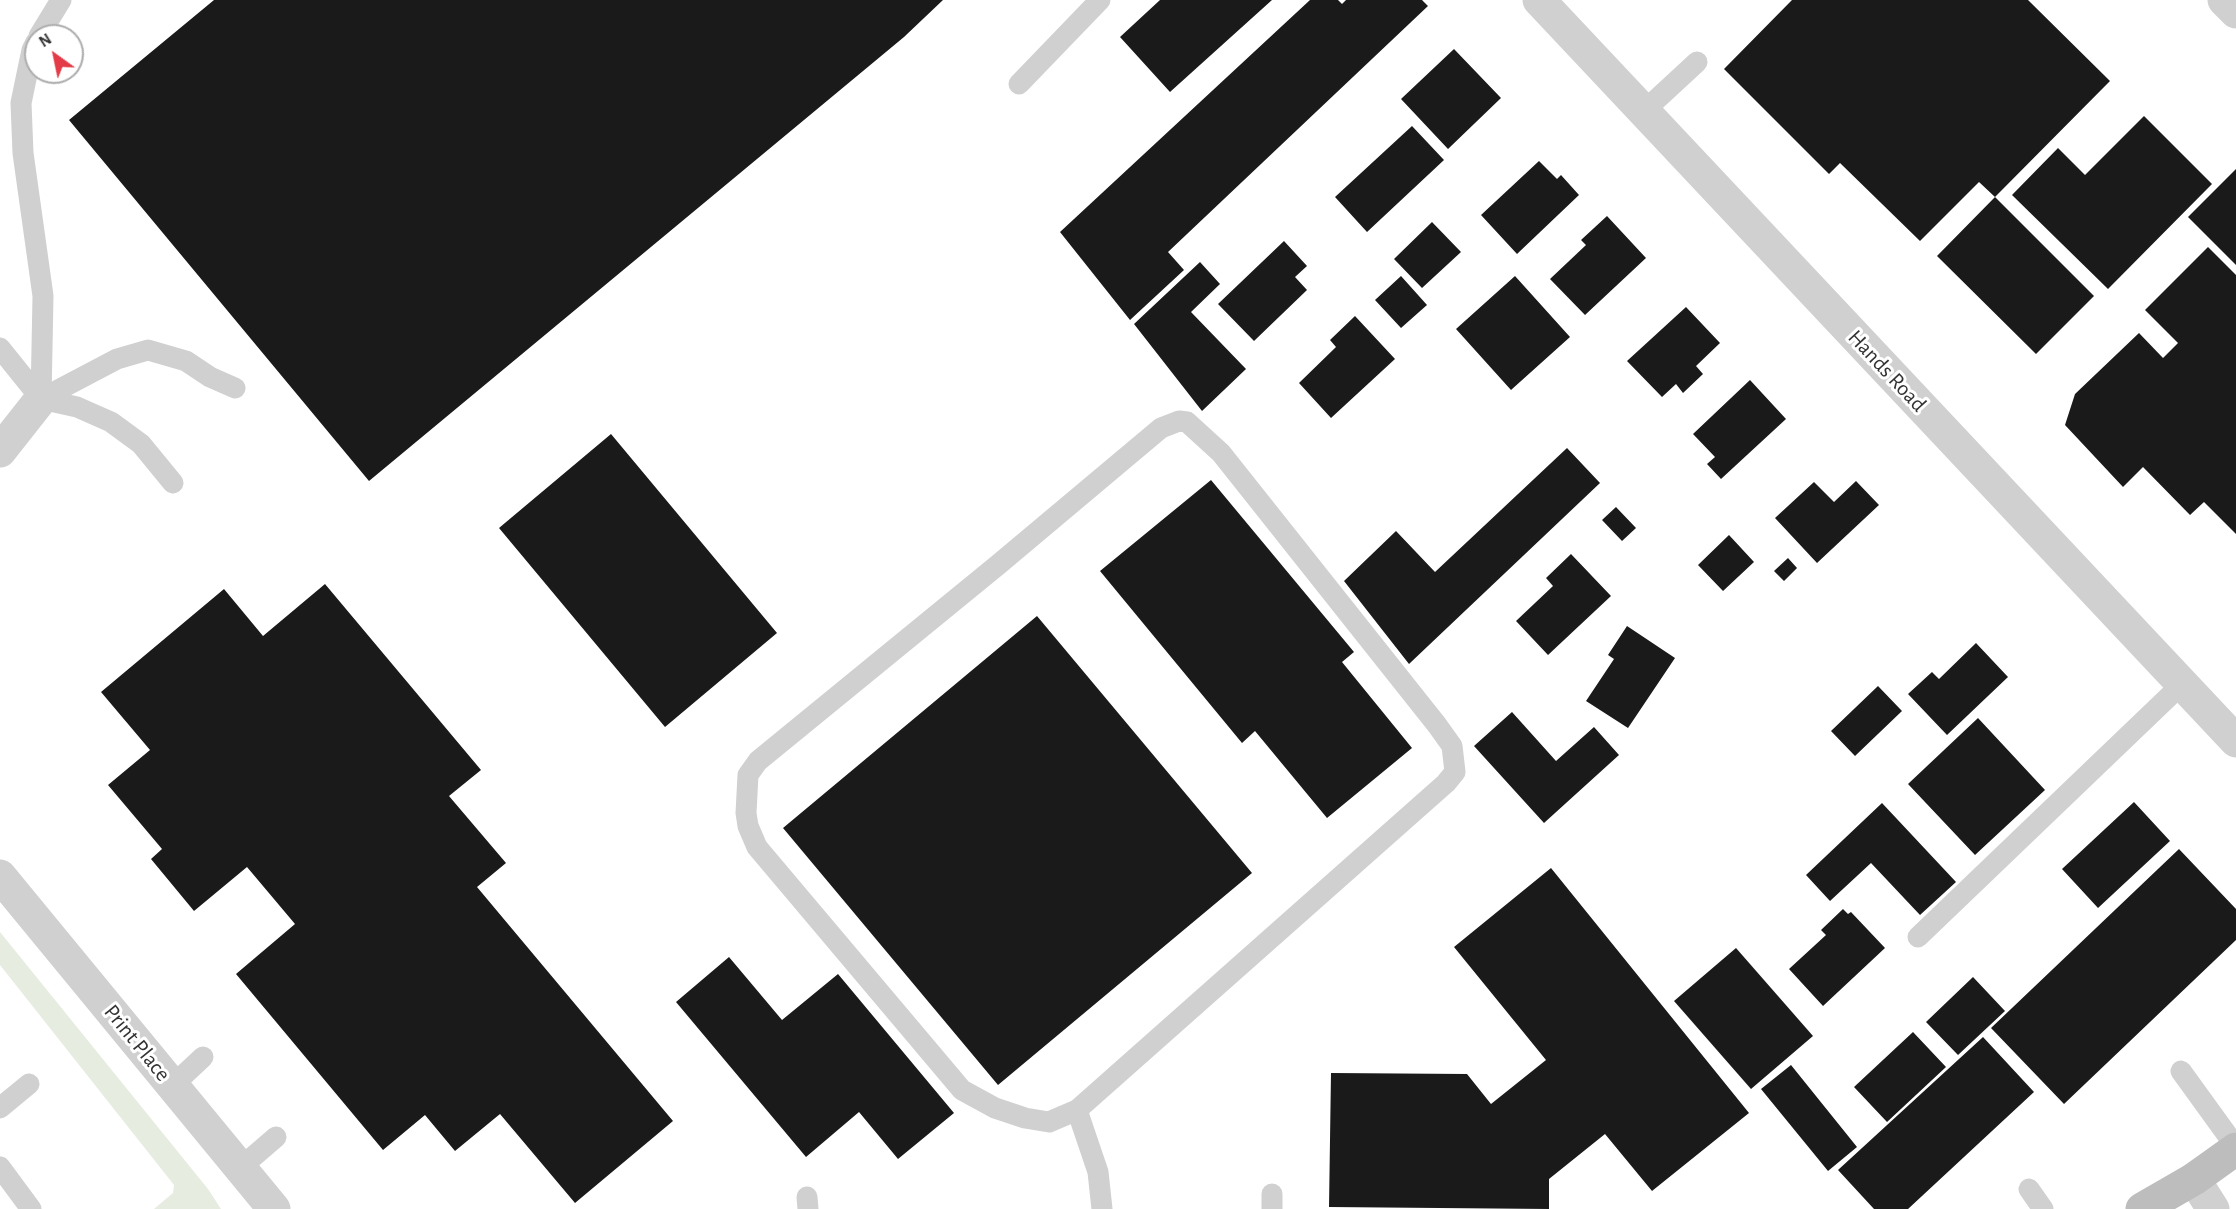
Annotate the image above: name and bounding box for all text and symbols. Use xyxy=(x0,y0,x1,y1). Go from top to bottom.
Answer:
north arrow xyxy=(24,24,84,84)
text: N xyxy=(36,31,54,50)
street label: Hands Road xyxy=(1842,324,1932,418)
street label: Print Place xyxy=(98,999,176,1087)

